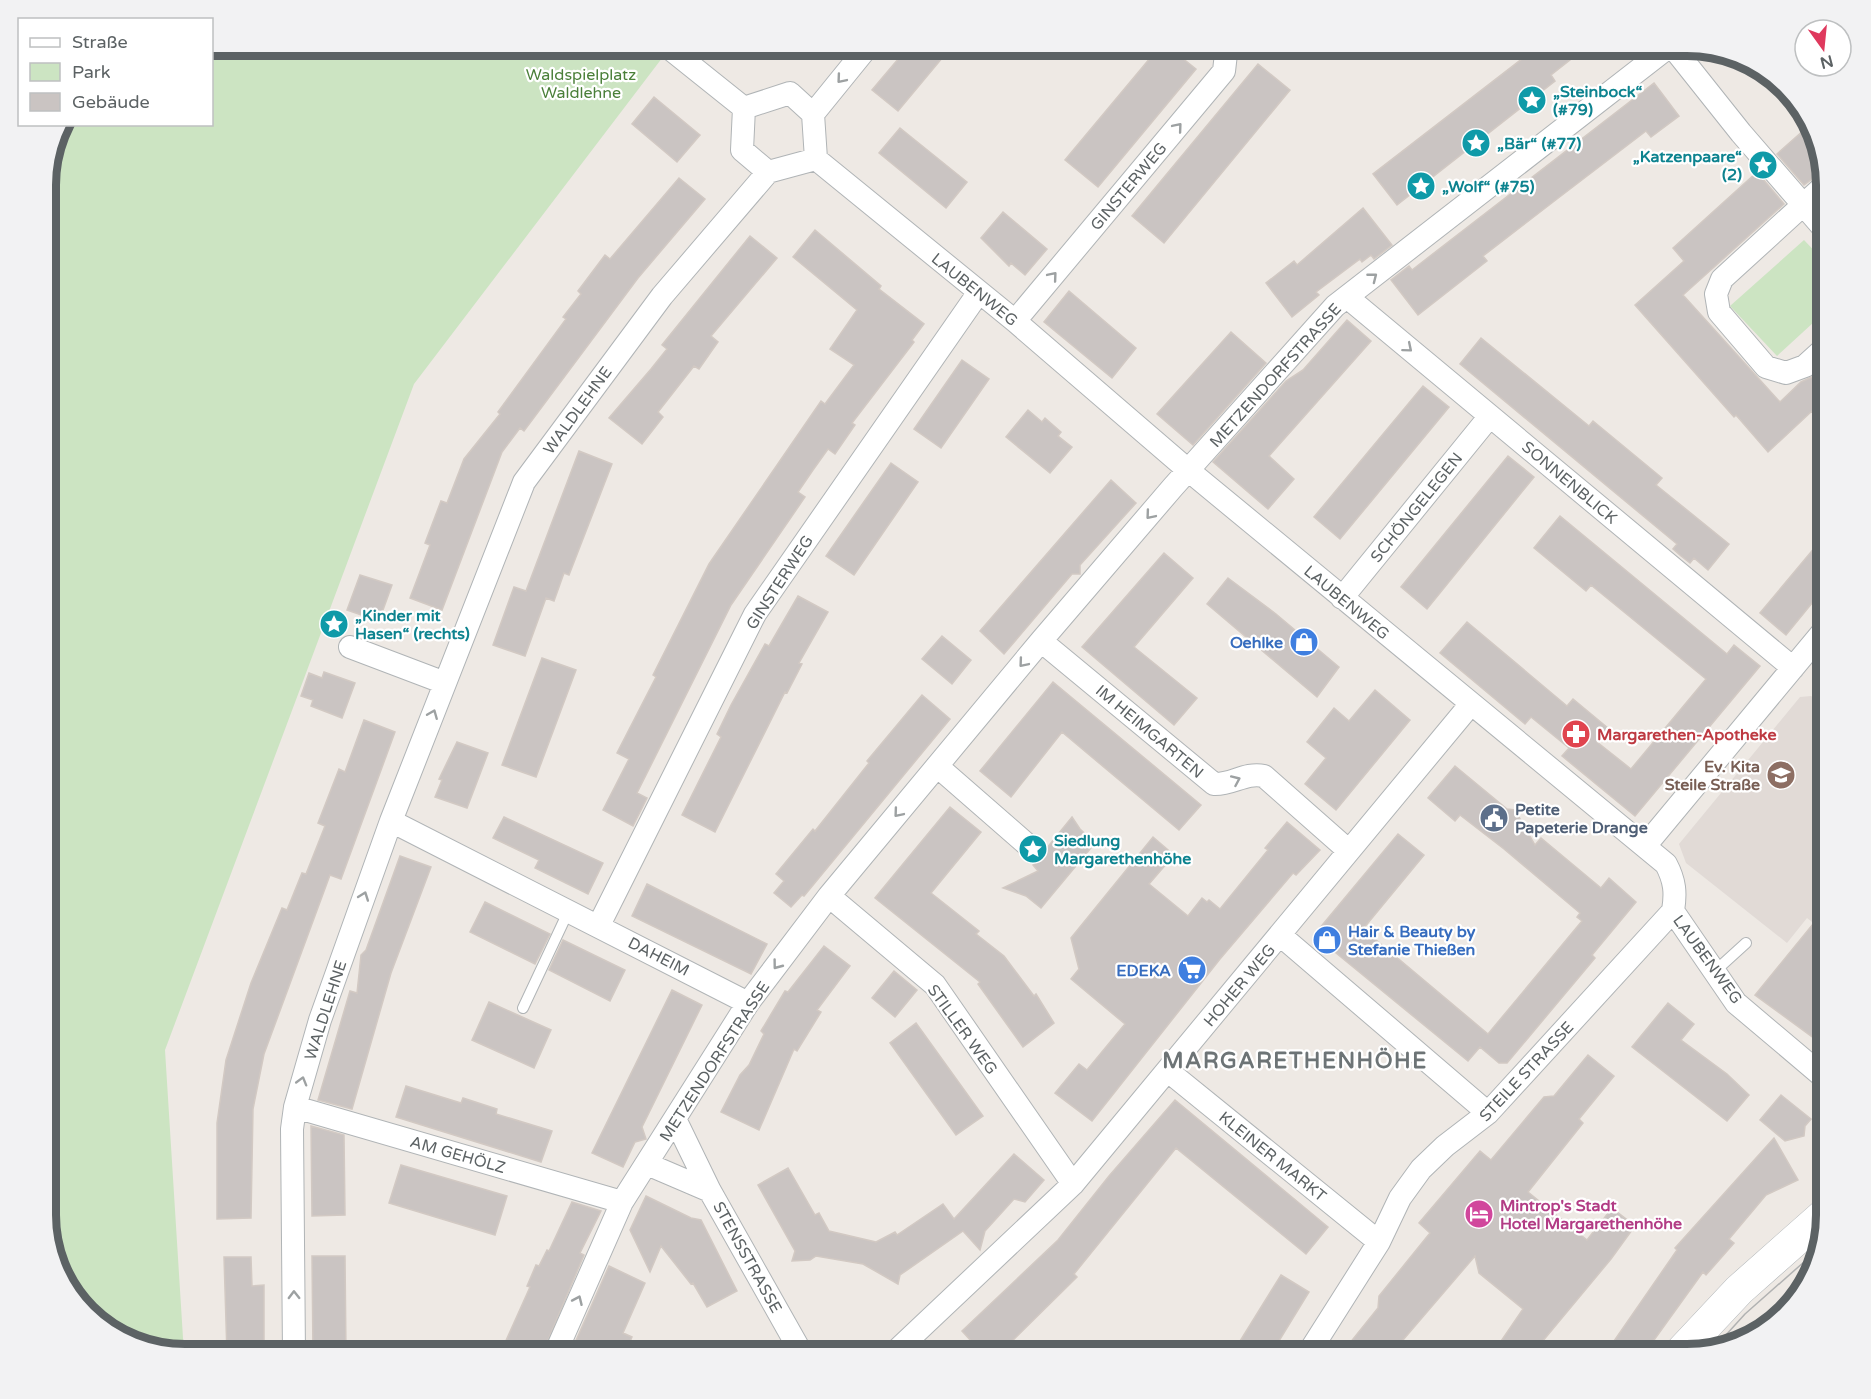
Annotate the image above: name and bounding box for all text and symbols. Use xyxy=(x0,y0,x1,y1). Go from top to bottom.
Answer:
legend xyxy=(18,18,213,126)
north arrow xyxy=(1793,18,1853,78)
text: Straße xyxy=(72,31,128,53)
text: N xyxy=(1818,50,1835,73)
text: Park xyxy=(72,61,111,83)
park label: Waldspielplatz Waldlehne xyxy=(526,65,636,103)
one-way arrow xyxy=(837,72,848,83)
place label: „Steinbock“ (#79) xyxy=(1553,82,1642,120)
place icon: „Steinbock“ (#79) xyxy=(1516,84,1548,116)
text: Gebäude xyxy=(72,91,150,113)
one-way arrow xyxy=(1170,123,1181,134)
place icon: „Bär“ (#77) xyxy=(1460,127,1492,159)
place label: „Bär“ (#77) xyxy=(1497,134,1581,154)
street label: GINSTERWEG xyxy=(1086,139,1171,235)
place label: „Katzenpaare“ (2) xyxy=(1633,147,1742,185)
place icon: „Katzenpaare“ (2) xyxy=(1747,149,1779,181)
place icon: „Wolf“ (#75) xyxy=(1405,170,1437,202)
place label: „Wolf“ (#75) xyxy=(1442,177,1535,197)
street label: LAUBENWEG xyxy=(927,249,1022,331)
one-way arrow xyxy=(1045,272,1056,283)
one-way arrow xyxy=(1366,273,1377,284)
street label: METZENDORFSTRASSE xyxy=(1206,299,1346,452)
one-way arrow xyxy=(1401,340,1412,351)
street label: WALDLEHNE xyxy=(539,363,616,458)
street label: SONNENBLICK xyxy=(1518,437,1621,529)
street label: SCHÖNGELEGEN xyxy=(1366,449,1467,567)
one-way arrow xyxy=(1146,508,1157,519)
street label: GINSTERWEG xyxy=(742,532,818,633)
street label: LAUBENWEG xyxy=(1300,561,1393,644)
place label: „Kinder mit Hasen“ (rechts) xyxy=(355,606,470,644)
place icon: „Kinder mit Hasen“ (rechts) xyxy=(318,608,350,640)
shop icon: Oehlke xyxy=(1288,626,1320,658)
place label: Oehlke xyxy=(1230,633,1283,653)
one-way arrow xyxy=(1019,656,1030,667)
street label: IM HEIMGARTEN xyxy=(1091,681,1207,783)
one-way arrow xyxy=(426,709,438,720)
pharmacy icon: Margarethen-Apotheke xyxy=(1560,718,1592,750)
place label: Margarethen-Apotheke xyxy=(1597,725,1776,745)
place label: Ev. Kita Steile Straße xyxy=(1665,757,1760,795)
school or university icon: Ev. Kita Steile Straße xyxy=(1765,759,1797,791)
one-way arrow xyxy=(1229,775,1240,787)
place label: Petite Papeterie Drange xyxy=(1515,800,1648,838)
public building icon: Petite Papeterie Drange xyxy=(1478,802,1510,834)
one-way arrow xyxy=(894,806,905,817)
place label: Siedlung Margarethenhöhe xyxy=(1054,831,1191,869)
place icon: Siedlung Margarethenhöhe xyxy=(1017,833,1049,865)
one-way arrow xyxy=(357,891,370,902)
street label: LAUBENWEG xyxy=(1668,911,1746,1008)
place label: Hair & Beauty by Stefanie Thießen xyxy=(1348,922,1476,960)
shop icon: Hair & Beauty by Stefanie Thießen xyxy=(1311,924,1343,956)
street label: DAHEIM xyxy=(625,933,693,981)
street label: HOHER WEG xyxy=(1200,940,1280,1031)
supermarket icon: EDEKA xyxy=(1176,954,1208,986)
street label: WALDLEHNE xyxy=(300,958,352,1063)
one-way arrow xyxy=(773,959,784,970)
place label: EDEKA xyxy=(1116,961,1171,981)
street label: METZENDORFSTRASSE xyxy=(656,978,774,1145)
street label: STILLER WEG xyxy=(923,981,1001,1078)
street label: STEILE STRASSE xyxy=(1475,1017,1578,1126)
district label: MARGARETHENHÖHE xyxy=(1162,1047,1428,1074)
one-way arrow xyxy=(295,1076,307,1087)
street label: KLEINER MARKT xyxy=(1215,1107,1330,1206)
street label: AM GEHÖLZ xyxy=(408,1132,508,1178)
place label: Mintrop's Stadt Hotel Margarethenhöhe xyxy=(1500,1196,1682,1234)
street label: STENSSTRASSE xyxy=(708,1198,786,1317)
hotel icon: Mintrop's Stadt Hotel Margarethenhöhe xyxy=(1463,1198,1495,1230)
one-way arrow xyxy=(287,1291,300,1300)
one-way arrow xyxy=(571,1296,583,1307)

